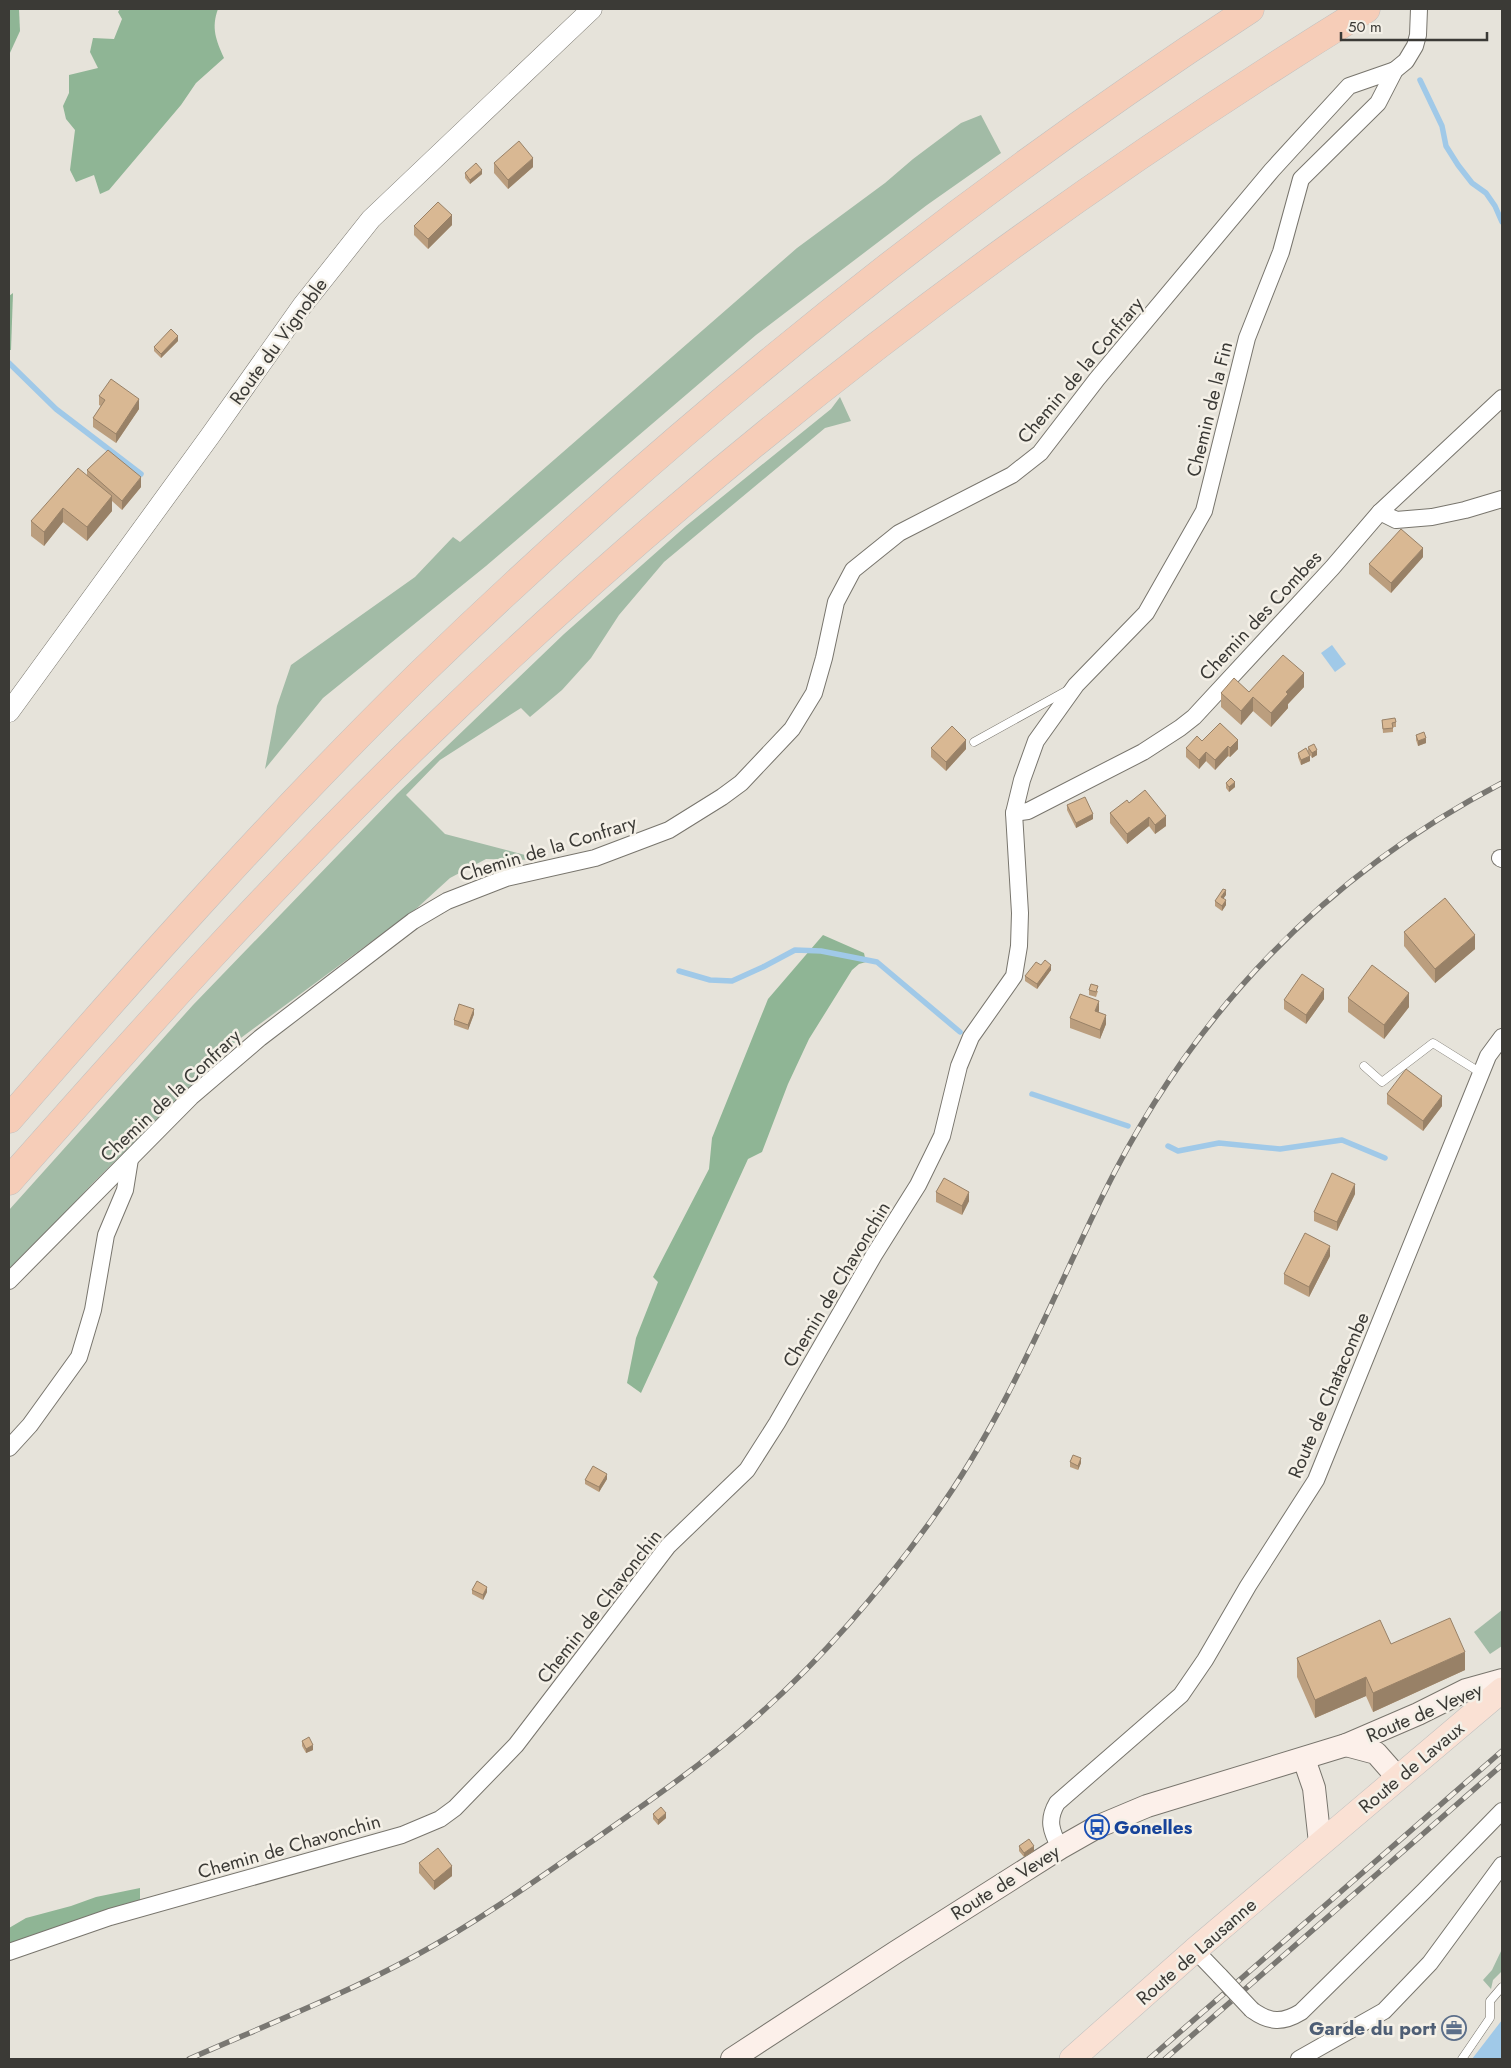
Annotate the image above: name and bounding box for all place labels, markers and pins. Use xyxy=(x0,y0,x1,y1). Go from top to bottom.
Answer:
bus stop icon: Gonelles xyxy=(1084,1814,1110,1840)
place label: Gonelles xyxy=(1114,1814,1193,1841)
place label: Garde du port xyxy=(1309,2015,1436,2042)
office icon: Garde du port xyxy=(1441,2015,1467,2041)

